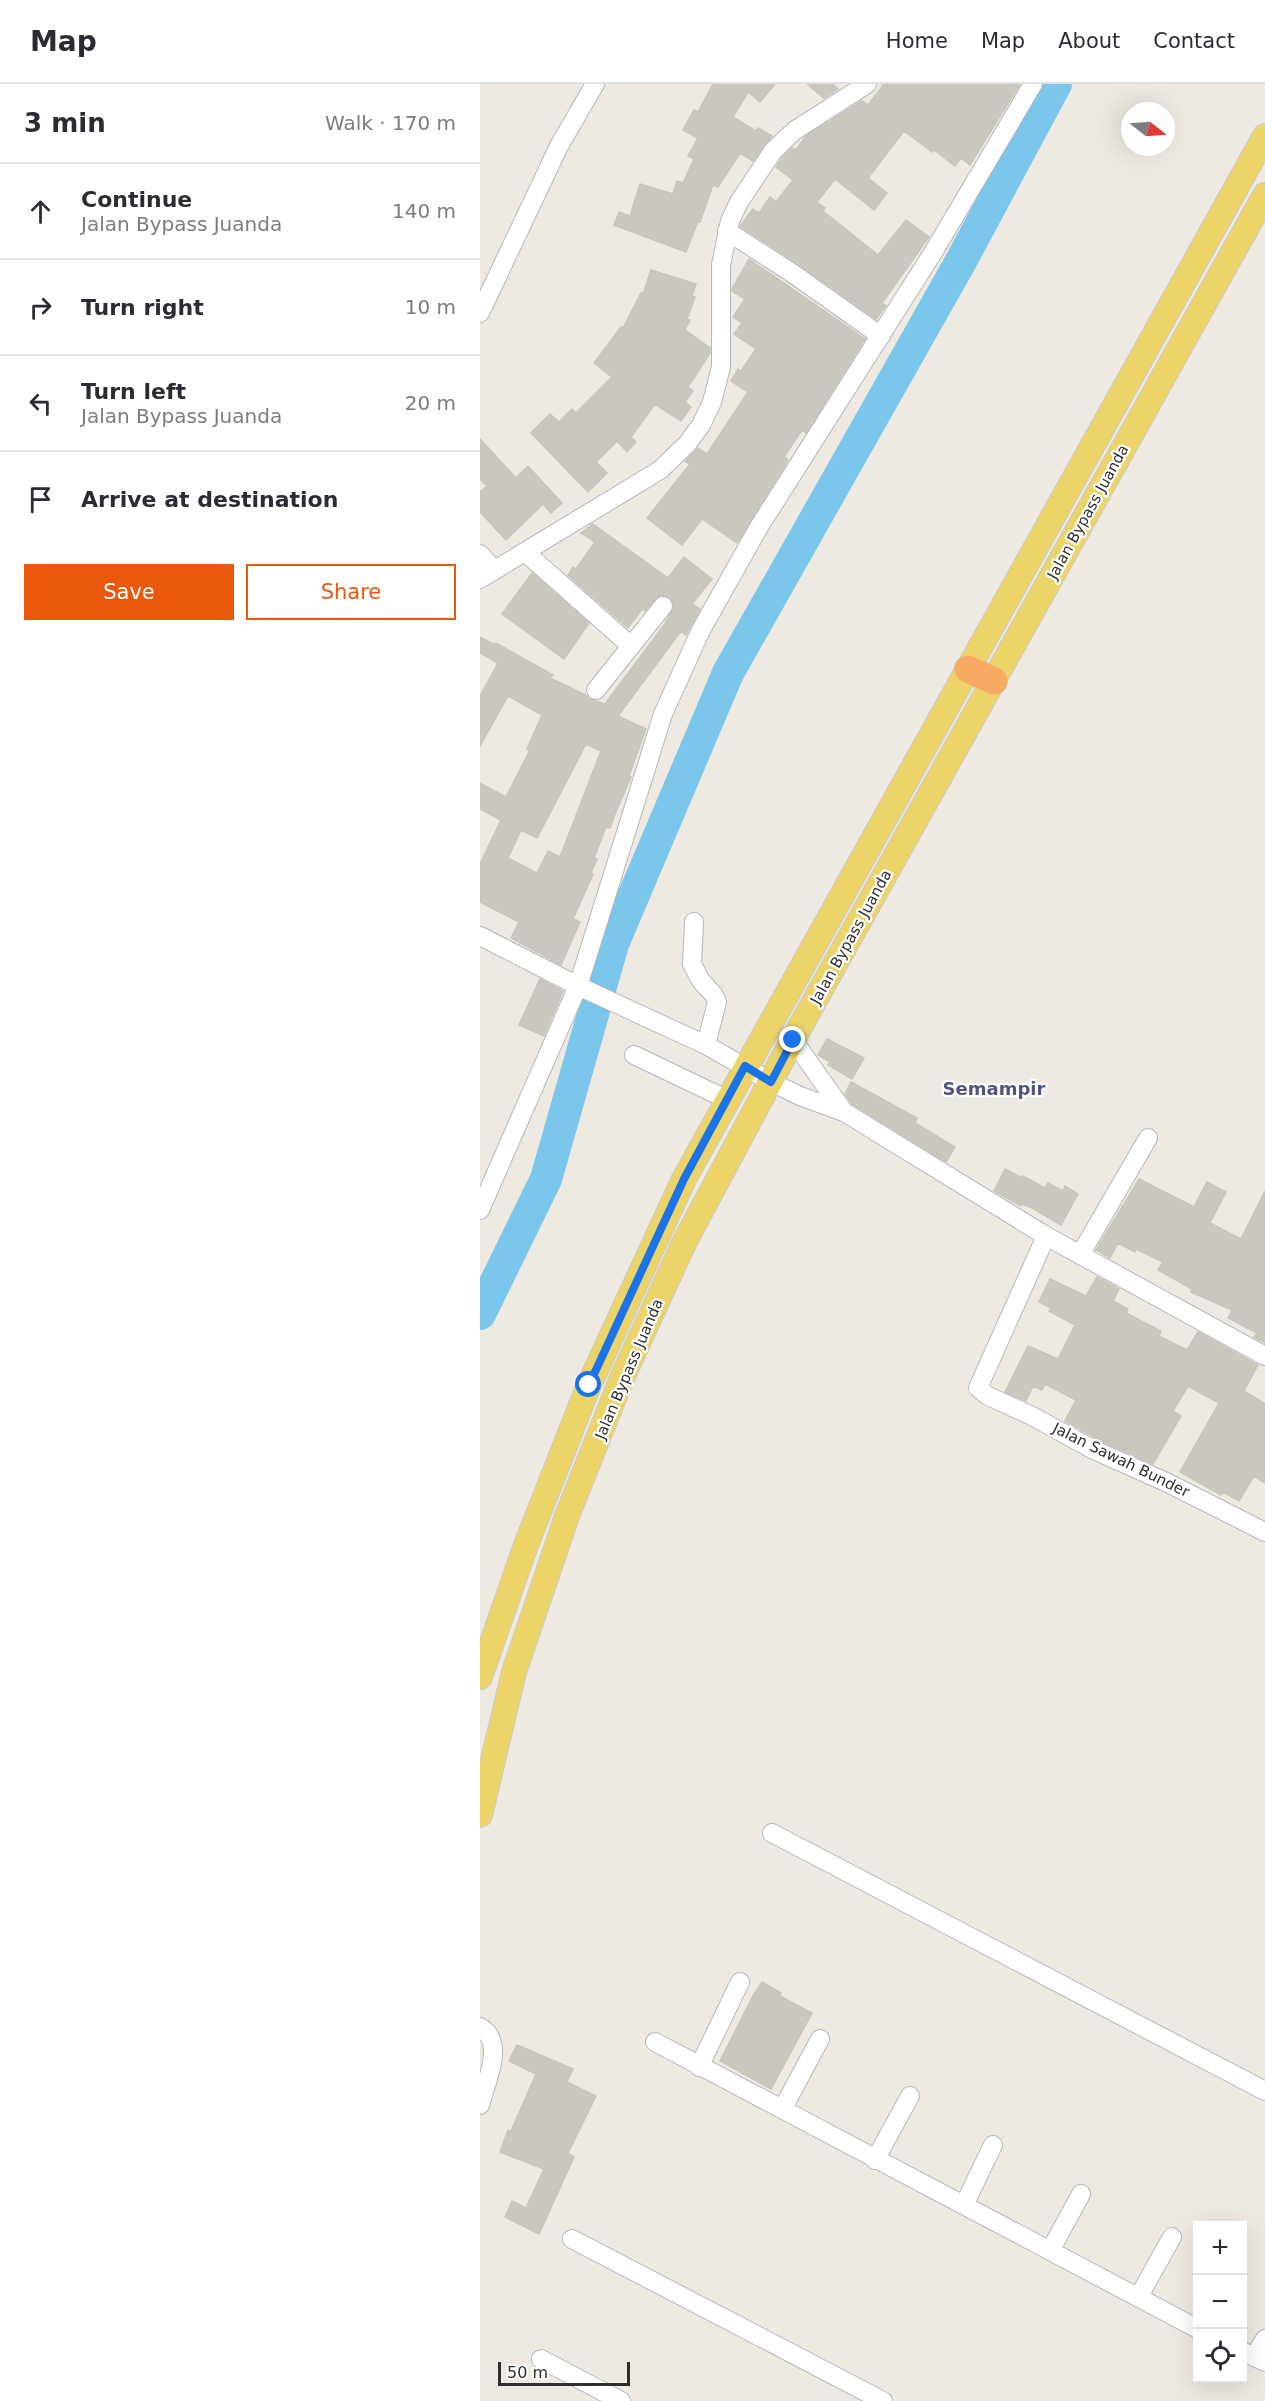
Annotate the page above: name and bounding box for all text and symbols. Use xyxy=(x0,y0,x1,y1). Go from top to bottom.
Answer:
text: Map xyxy=(30,25,97,58)
text: Home xyxy=(886,29,948,53)
text: Map xyxy=(981,29,1025,53)
text: About xyxy=(1058,29,1120,53)
text: Contact xyxy=(1153,29,1235,53)
north arrow xyxy=(1121,102,1175,156)
text: 3 min xyxy=(24,108,106,138)
text: Walk · 170 m xyxy=(325,111,456,135)
text: Continue xyxy=(81,187,192,212)
icon: ahead xyxy=(24,195,57,228)
text: 140 m xyxy=(392,199,456,223)
text: Jalan Bypass Juanda xyxy=(81,212,282,236)
icon: right xyxy=(24,291,57,324)
text: Turn right xyxy=(81,295,204,320)
text: 10 m xyxy=(405,295,456,319)
text: Turn left xyxy=(81,379,186,404)
icon: left xyxy=(24,387,57,420)
text: 20 m xyxy=(405,391,456,415)
text: Jalan Bypass Juanda xyxy=(81,404,282,428)
street label: Jalan Bypass Juanda xyxy=(1043,442,1132,583)
icon: arrive xyxy=(24,483,57,516)
text: Arrive at destination xyxy=(81,487,338,512)
button: Save xyxy=(24,564,234,620)
button: Share xyxy=(246,564,456,620)
street label: Jalan Bypass Juanda xyxy=(806,867,895,1008)
route end xyxy=(779,1026,805,1052)
district label: Semampir xyxy=(943,1078,1046,1099)
street label: Jalan Bypass Juanda xyxy=(591,1296,667,1443)
route start xyxy=(575,1371,601,1397)
street label: Jalan Sawah Bunder xyxy=(1049,1419,1193,1501)
map controls xyxy=(1193,2221,1247,2383)
button: + xyxy=(1193,2221,1247,2275)
button: − xyxy=(1193,2275,1247,2329)
button: locate xyxy=(1193,2329,1247,2383)
scale bar xyxy=(498,2359,630,2386)
text: 50 m xyxy=(507,2363,548,2382)

